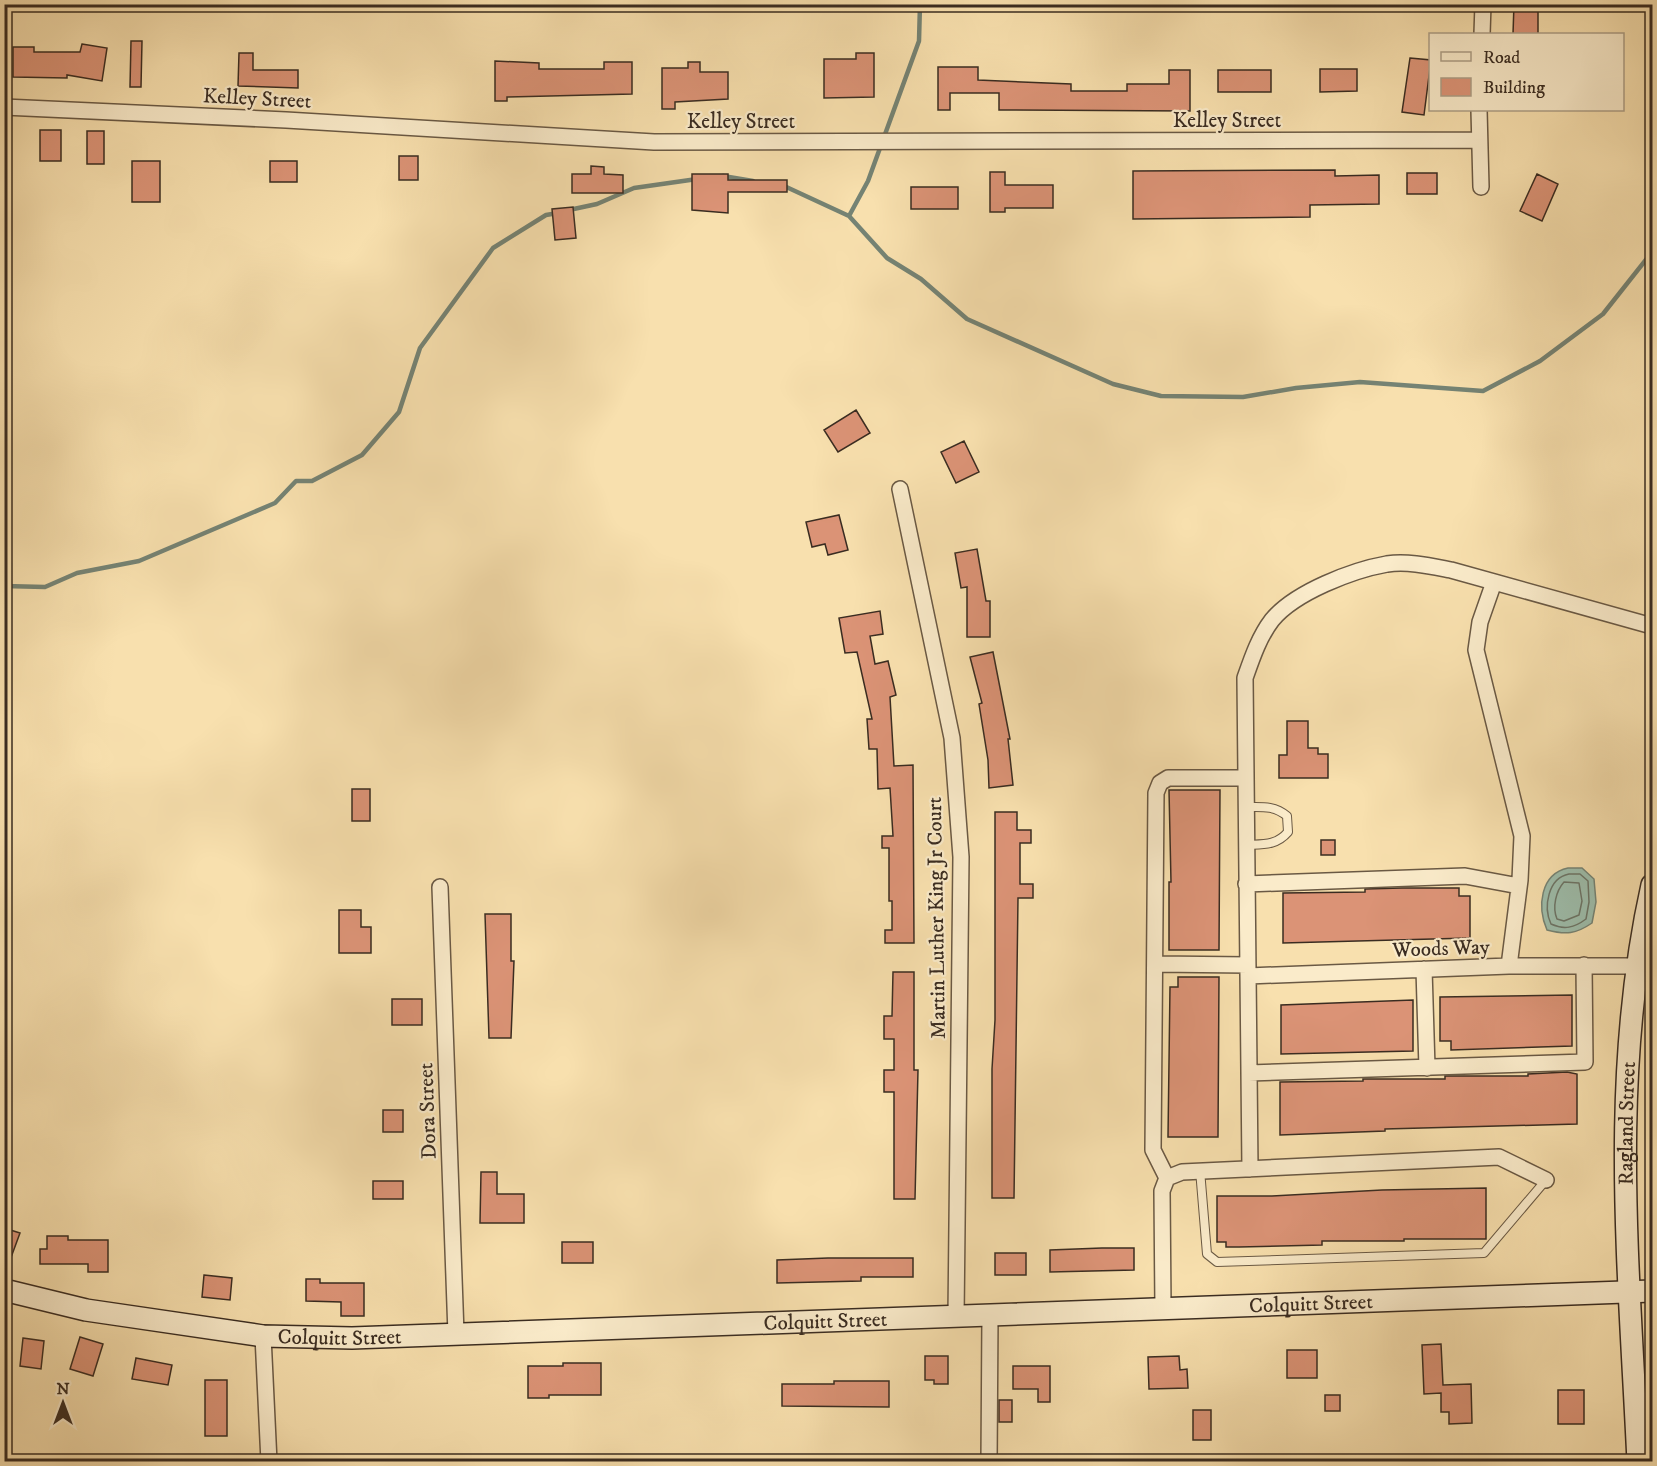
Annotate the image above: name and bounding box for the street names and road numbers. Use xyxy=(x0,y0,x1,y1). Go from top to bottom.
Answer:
street label: Kelley Street xyxy=(202,83,312,115)
street label: Kelley Street xyxy=(1173,108,1282,134)
street label: Kelley Street xyxy=(687,109,796,135)
street label: Martin Luther King Jr Court xyxy=(922,796,952,1039)
street label: Woods Way xyxy=(1391,934,1491,964)
street label: Ragland Street xyxy=(1613,1060,1642,1185)
street label: Dora Street xyxy=(413,1062,443,1160)
street label: Colquitt Street xyxy=(1249,1289,1374,1320)
street label: Colquitt Street xyxy=(763,1307,888,1337)
street label: Colquitt Street xyxy=(277,1324,402,1352)

